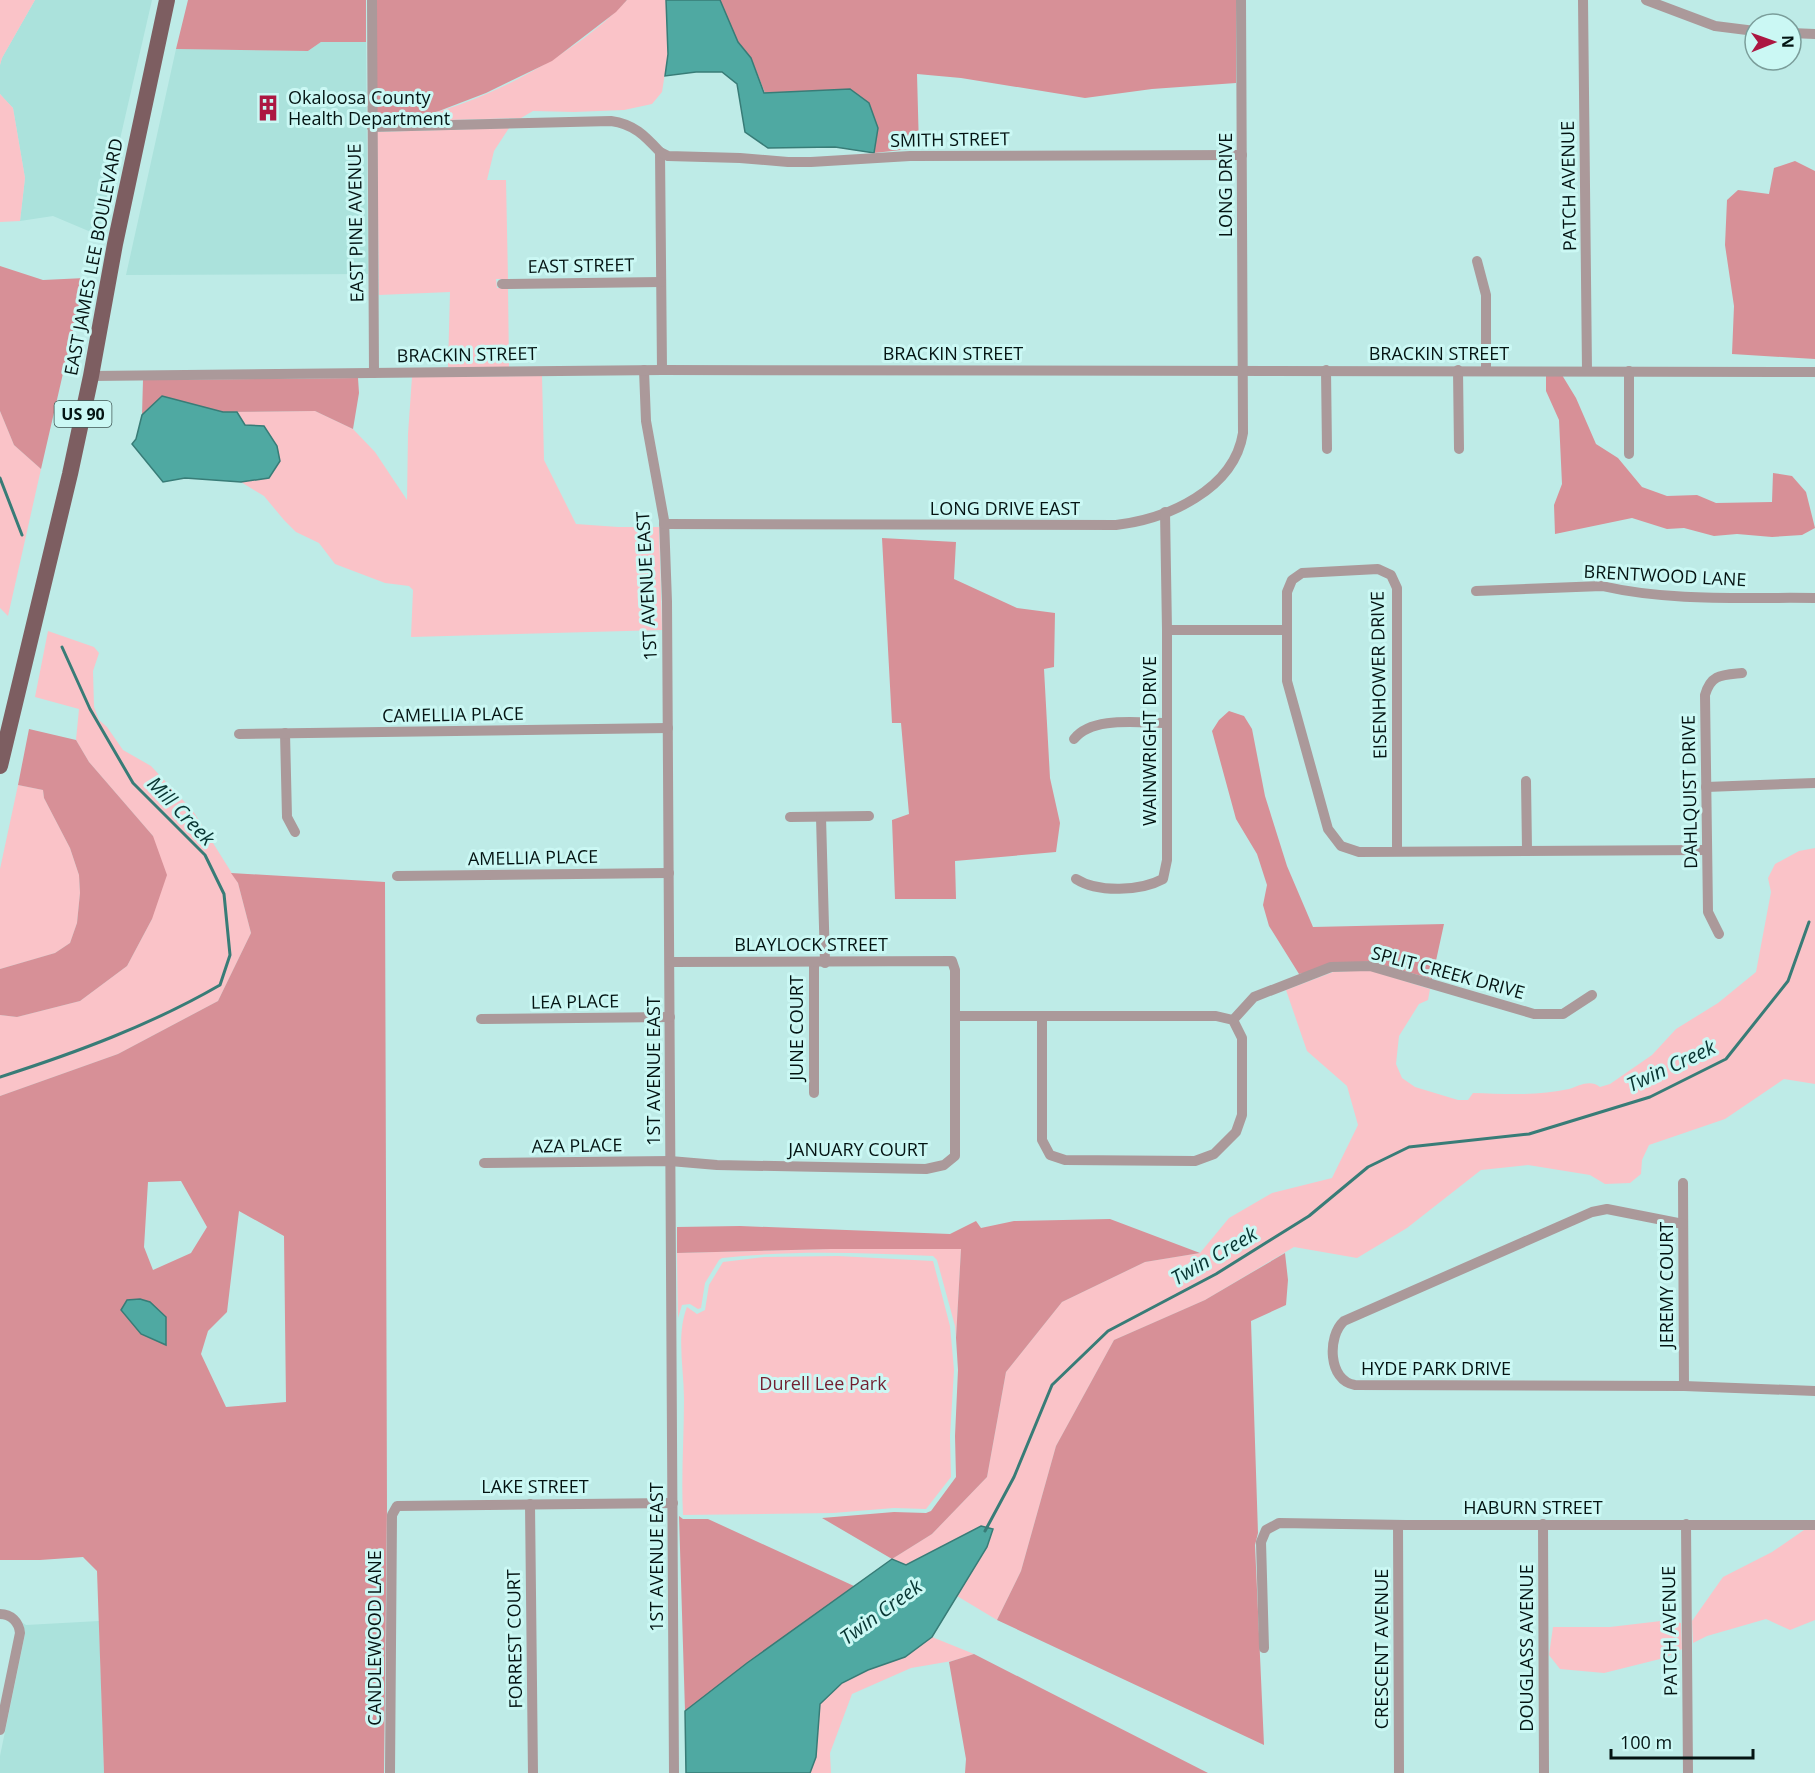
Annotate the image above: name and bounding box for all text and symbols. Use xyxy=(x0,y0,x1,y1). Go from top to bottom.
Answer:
north arrow xyxy=(1743,12,1803,72)
text: N xyxy=(1777,35,1799,48)
place label: Okaloosa County Health Department xyxy=(288,85,450,130)
building icon: Okaloosa County Health Department xyxy=(253,93,283,123)
street label: PATCH AVENUE xyxy=(1555,121,1581,251)
street label: SMITH STREET xyxy=(890,126,1010,152)
street label: LONG DRIVE xyxy=(1213,133,1237,237)
street label: EAST JAMES LEE BOULEVARD xyxy=(58,136,128,378)
street label: EAST PINE AVENUE xyxy=(342,143,368,303)
street label: EAST STREET xyxy=(527,252,635,278)
street label: BRACKIN STREET xyxy=(397,341,538,367)
street label: BRACKIN STREET xyxy=(883,341,1023,365)
street label: BRACKIN STREET xyxy=(1369,341,1509,365)
road number: US 90 xyxy=(54,401,112,427)
street label: LONG DRIVE EAST xyxy=(930,496,1080,520)
street label: 1ST AVENUE EAST xyxy=(630,511,662,661)
street label: BRENTWOOD LANE xyxy=(1583,559,1747,591)
street label: EISENHOWER DRIVE xyxy=(1365,591,1391,759)
street label: WAINWRIGHT DRIVE xyxy=(1137,656,1161,826)
street label: CAMELLIA PLACE xyxy=(382,701,524,727)
street label: DAHLQUIST DRIVE xyxy=(1676,715,1702,869)
water label: Mill Creek xyxy=(142,770,222,852)
street label: AMELLIA PLACE xyxy=(468,844,598,870)
street label: BLAYLOCK STREET xyxy=(734,932,888,956)
street label: SPLIT CREEK DRIVE xyxy=(1369,940,1528,1004)
street label: JUNE COURT xyxy=(784,975,808,1083)
street label: LEA PLACE xyxy=(531,988,619,1014)
street label: 1ST AVENUE EAST xyxy=(641,996,665,1146)
water label: Twin Creek xyxy=(1622,1033,1721,1098)
street label: AZA PLACE xyxy=(531,1132,623,1158)
street label: JANUARY COURT xyxy=(786,1137,928,1161)
water label: Twin Creek xyxy=(1166,1219,1263,1291)
street label: JEREMY COURT xyxy=(1654,1222,1678,1350)
street label: HYDE PARK DRIVE xyxy=(1361,1356,1511,1380)
park label: Durell Lee Park xyxy=(759,1371,887,1395)
street label: LAKE STREET xyxy=(481,1474,589,1498)
street label: 1ST AVENUE EAST xyxy=(644,1482,668,1632)
street label: HABURN STREET xyxy=(1463,1495,1603,1519)
street label: CANDLEWOOD LANE xyxy=(362,1550,386,1726)
street label: DOUGLASS AVENUE xyxy=(1514,1564,1538,1732)
street label: PATCH AVENUE xyxy=(1656,1566,1682,1696)
street label: FORREST COURT xyxy=(501,1569,527,1709)
street label: CRESCENT AVENUE xyxy=(1369,1569,1393,1729)
water label: Twin Creek xyxy=(834,1572,928,1651)
scale bar xyxy=(1611,1722,1754,1760)
text: 100 m xyxy=(1620,1730,1672,1754)

